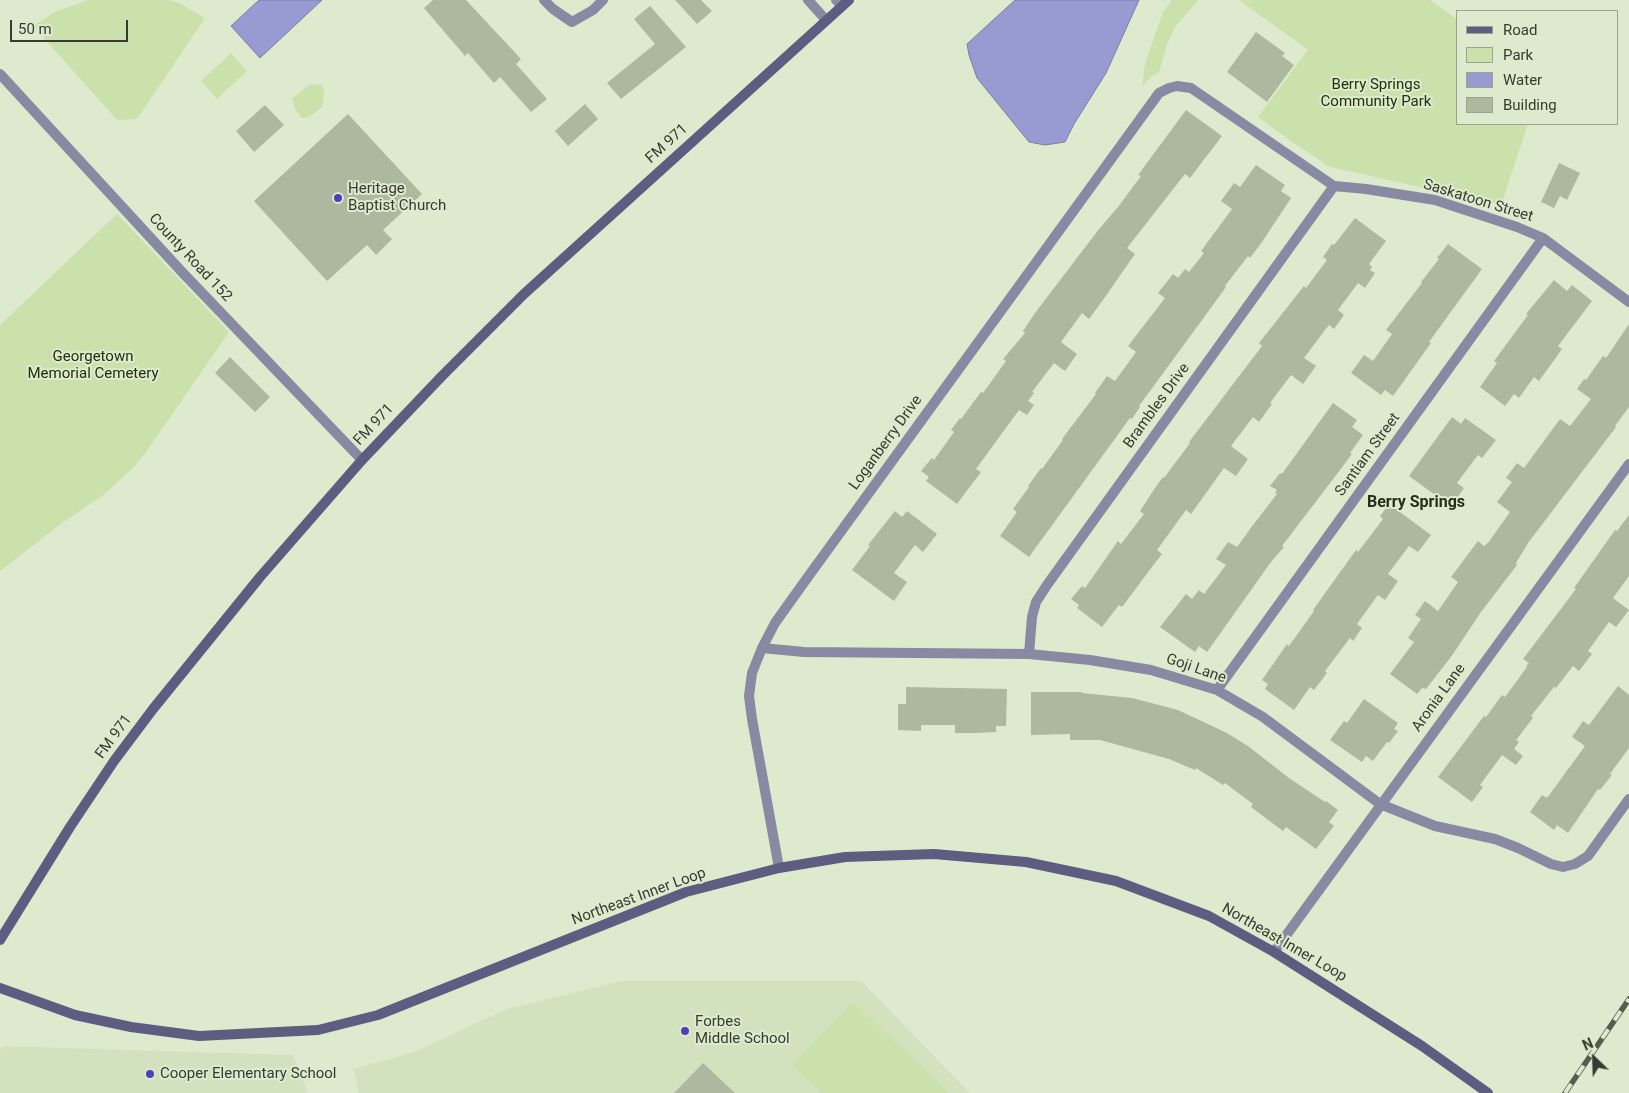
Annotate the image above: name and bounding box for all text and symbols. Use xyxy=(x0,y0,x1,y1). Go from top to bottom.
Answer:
scale bar xyxy=(12,10,130,42)
legend xyxy=(1456,10,1619,125)
text: 50 m xyxy=(18,20,52,38)
text: Road xyxy=(1503,21,1537,39)
text: Park xyxy=(1503,46,1533,64)
text: Water xyxy=(1503,71,1542,89)
park label: Berry Springs Community Park xyxy=(1321,76,1431,111)
text: Building xyxy=(1503,96,1557,114)
street label: FM 971 xyxy=(642,120,692,168)
street label: Saskatoon Street xyxy=(1421,176,1535,226)
place label: Heritage Baptist Church xyxy=(348,180,446,215)
marker: Heritage Baptist Church xyxy=(332,192,344,204)
street label: County Road 152 xyxy=(145,210,235,306)
park label: Georgetown Memorial Cemetery xyxy=(27,348,159,383)
street label: Brambles Drive xyxy=(1120,360,1194,452)
street label: Loganberry Drive xyxy=(846,392,926,494)
street label: FM 971 xyxy=(350,400,398,450)
street label: Santiam Street xyxy=(1332,410,1404,500)
district label: Berry Springs xyxy=(1367,493,1465,513)
street label: Goji Lane xyxy=(1164,650,1228,688)
street label: Aronia Lane xyxy=(1408,661,1470,735)
street label: FM 971 xyxy=(92,711,136,763)
street label: Northeast Inner Loop xyxy=(569,864,709,930)
street label: Northeast Inner Loop xyxy=(1218,900,1350,986)
place label: Forbes Middle School xyxy=(695,1013,790,1048)
marker: Forbes Middle School xyxy=(679,1025,691,1037)
north arrow xyxy=(1569,1033,1619,1083)
text: N xyxy=(1580,1035,1596,1054)
place label: Cooper Elementary School xyxy=(160,1065,336,1083)
marker: Cooper Elementary School xyxy=(144,1068,156,1080)

